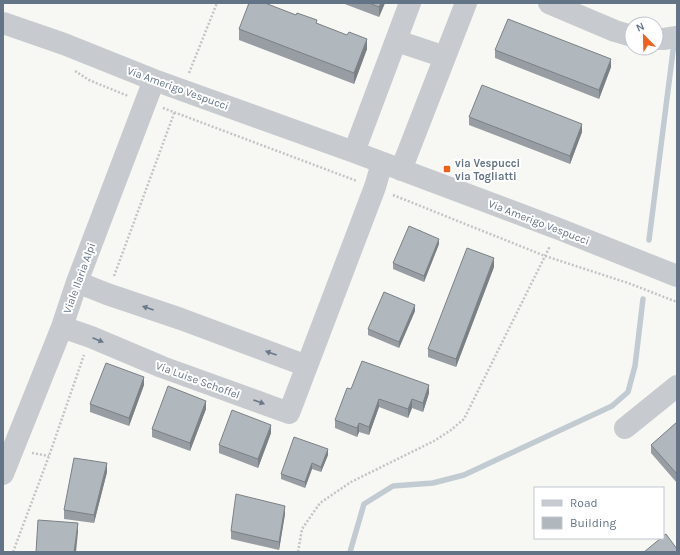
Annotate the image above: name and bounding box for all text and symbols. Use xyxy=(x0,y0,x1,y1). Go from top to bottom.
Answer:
north arrow xyxy=(624,16,664,56)
text: N xyxy=(634,20,646,35)
street label: Via Amerigo Vespucci xyxy=(125,64,231,113)
place label: via Vespucci via Togliatti xyxy=(455,157,520,183)
marker: via Vespucci via Togliatti xyxy=(442,164,452,174)
street label: Via Amerigo Vespucci xyxy=(486,197,591,248)
street label: Viale Ilaria Alpi xyxy=(61,241,98,315)
one-way arrow xyxy=(142,305,154,311)
one-way arrow xyxy=(93,338,105,344)
one-way arrow xyxy=(264,349,276,355)
street label: Via Luise Schoffel xyxy=(154,359,242,402)
one-way arrow xyxy=(253,399,265,405)
legend xyxy=(534,487,664,539)
text: Road xyxy=(570,496,598,510)
text: Building xyxy=(570,516,617,530)

